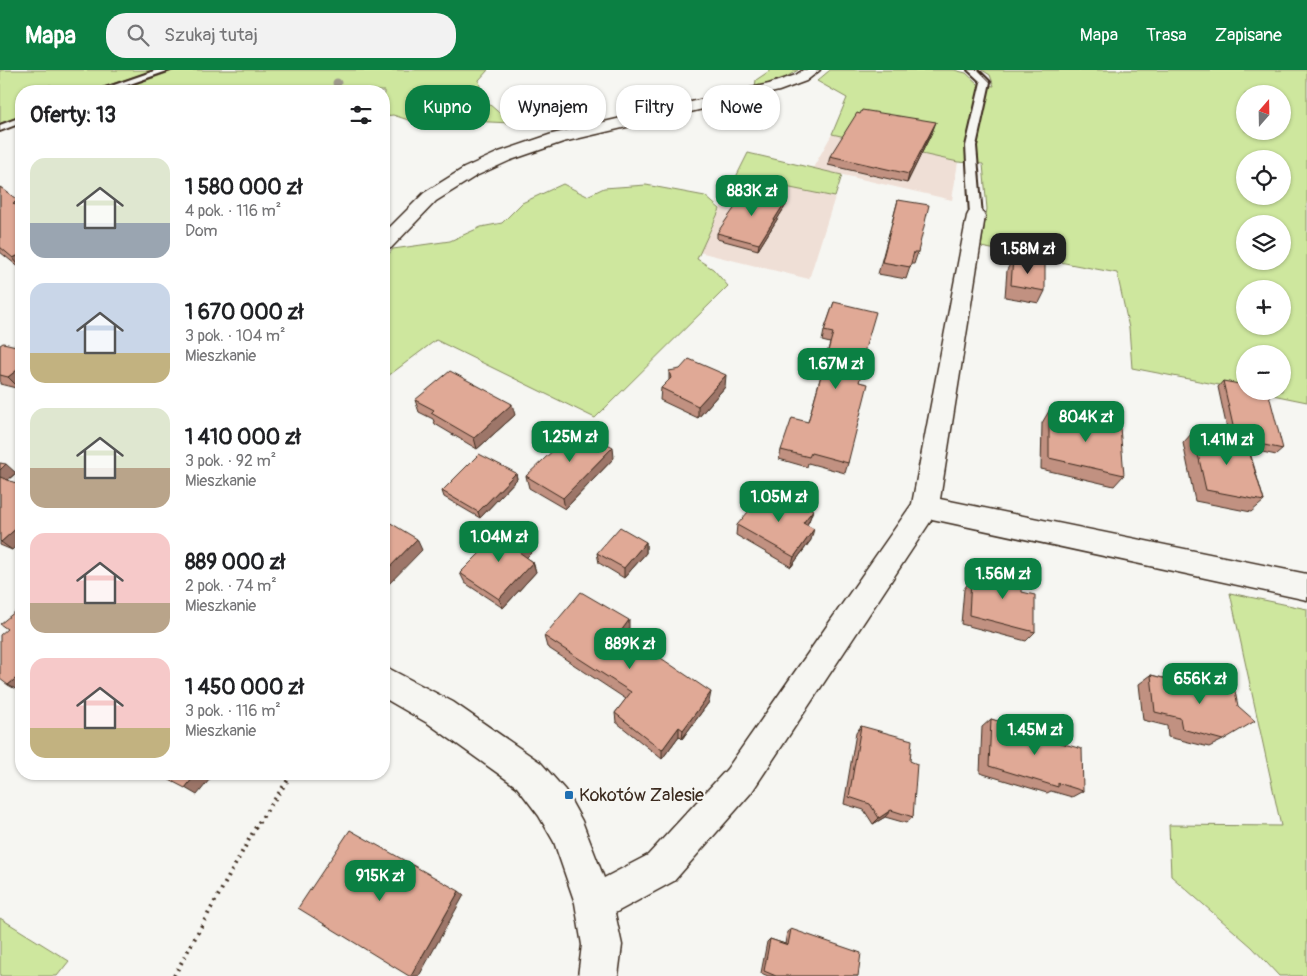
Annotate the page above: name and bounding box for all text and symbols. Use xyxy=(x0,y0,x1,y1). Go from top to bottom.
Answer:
search box xyxy=(106,13,456,58)
text: Mapa xyxy=(25,21,76,50)
icon: search xyxy=(124,21,152,49)
text: Szukaj tutaj xyxy=(164,23,258,47)
text: Mapa xyxy=(1080,24,1118,47)
text: Trasa xyxy=(1146,24,1187,47)
text: Zapisane xyxy=(1215,24,1282,47)
chip: Kupno xyxy=(405,85,490,130)
chip: Wynajem xyxy=(500,85,606,130)
chip: Filtry xyxy=(616,85,692,130)
chip: Nowe xyxy=(702,85,780,130)
north arrow xyxy=(1236,85,1291,140)
map controls xyxy=(1236,85,1291,400)
icon: filters xyxy=(347,101,375,129)
text: Oferty: 13 xyxy=(30,102,116,129)
button: locate xyxy=(1236,150,1291,205)
text: 1 580 000 zł xyxy=(185,174,302,201)
pin: 883K zł xyxy=(706,174,798,217)
icon: home xyxy=(70,178,130,238)
text: 883K zł xyxy=(727,181,777,201)
text: 4 pok. · 116 m² xyxy=(185,201,281,221)
button: layers xyxy=(1236,215,1291,270)
text: Dom xyxy=(185,221,217,241)
pin: 1.58M zł xyxy=(976,232,1080,275)
text: 1.58M zł xyxy=(1001,239,1055,259)
button: + xyxy=(1236,280,1291,335)
text: 1 670 000 zł xyxy=(185,299,304,326)
icon: home xyxy=(70,303,130,363)
text: 3 pok. · 104 m² xyxy=(185,326,285,346)
button: − xyxy=(1236,345,1291,400)
text: Mieszkanie xyxy=(185,346,256,366)
pin: 1.67M zł xyxy=(784,348,888,390)
text: 1.67M zł xyxy=(809,354,863,374)
pin: 804K zł xyxy=(1040,400,1132,443)
text: 804K zł xyxy=(1059,407,1113,427)
pin: 1.25M zł xyxy=(518,420,622,463)
text: 1 410 000 zł xyxy=(185,424,301,451)
pin: 1.41M zł xyxy=(1175,424,1279,466)
text: 1.25M zł xyxy=(543,427,597,447)
icon: home xyxy=(70,428,130,488)
text: 1.41M zł xyxy=(1201,430,1253,450)
text: 3 pok. · 92 m² xyxy=(185,451,276,471)
text: Mieszkanie xyxy=(185,471,256,491)
pin: 1.05M zł xyxy=(727,480,831,523)
text: 1.05M zł xyxy=(751,487,807,507)
pin: 1.04M zł xyxy=(447,520,551,563)
text: 1.04M zł xyxy=(470,527,528,547)
text: 889 000 zł xyxy=(185,549,285,576)
icon: home xyxy=(70,553,130,613)
pin: 1.56M zł xyxy=(951,558,1055,600)
text: 1.56M zł xyxy=(975,564,1031,584)
text: 2 pok. · 74 m² xyxy=(185,576,277,596)
text: Mieszkanie xyxy=(185,596,256,616)
pin: 889K zł xyxy=(584,628,676,670)
text: 889K zł xyxy=(605,634,655,654)
pin: 656K zł xyxy=(1154,662,1246,705)
text: 656K zł xyxy=(1174,669,1226,689)
text: 1 450 000 zł xyxy=(185,674,304,701)
icon: home xyxy=(70,678,130,738)
text: 3 pok. · 116 m² xyxy=(185,701,281,721)
pin: 1.45M zł xyxy=(983,714,1087,756)
text: 1.45M zł xyxy=(1008,720,1063,740)
text: Mieszkanie xyxy=(185,721,256,741)
place label: Kokotów Zalesie xyxy=(579,784,704,807)
marker: Kokotów Zalesie xyxy=(563,789,575,801)
pin: 915K zł xyxy=(334,860,426,902)
text: 915K zł xyxy=(356,866,404,886)

